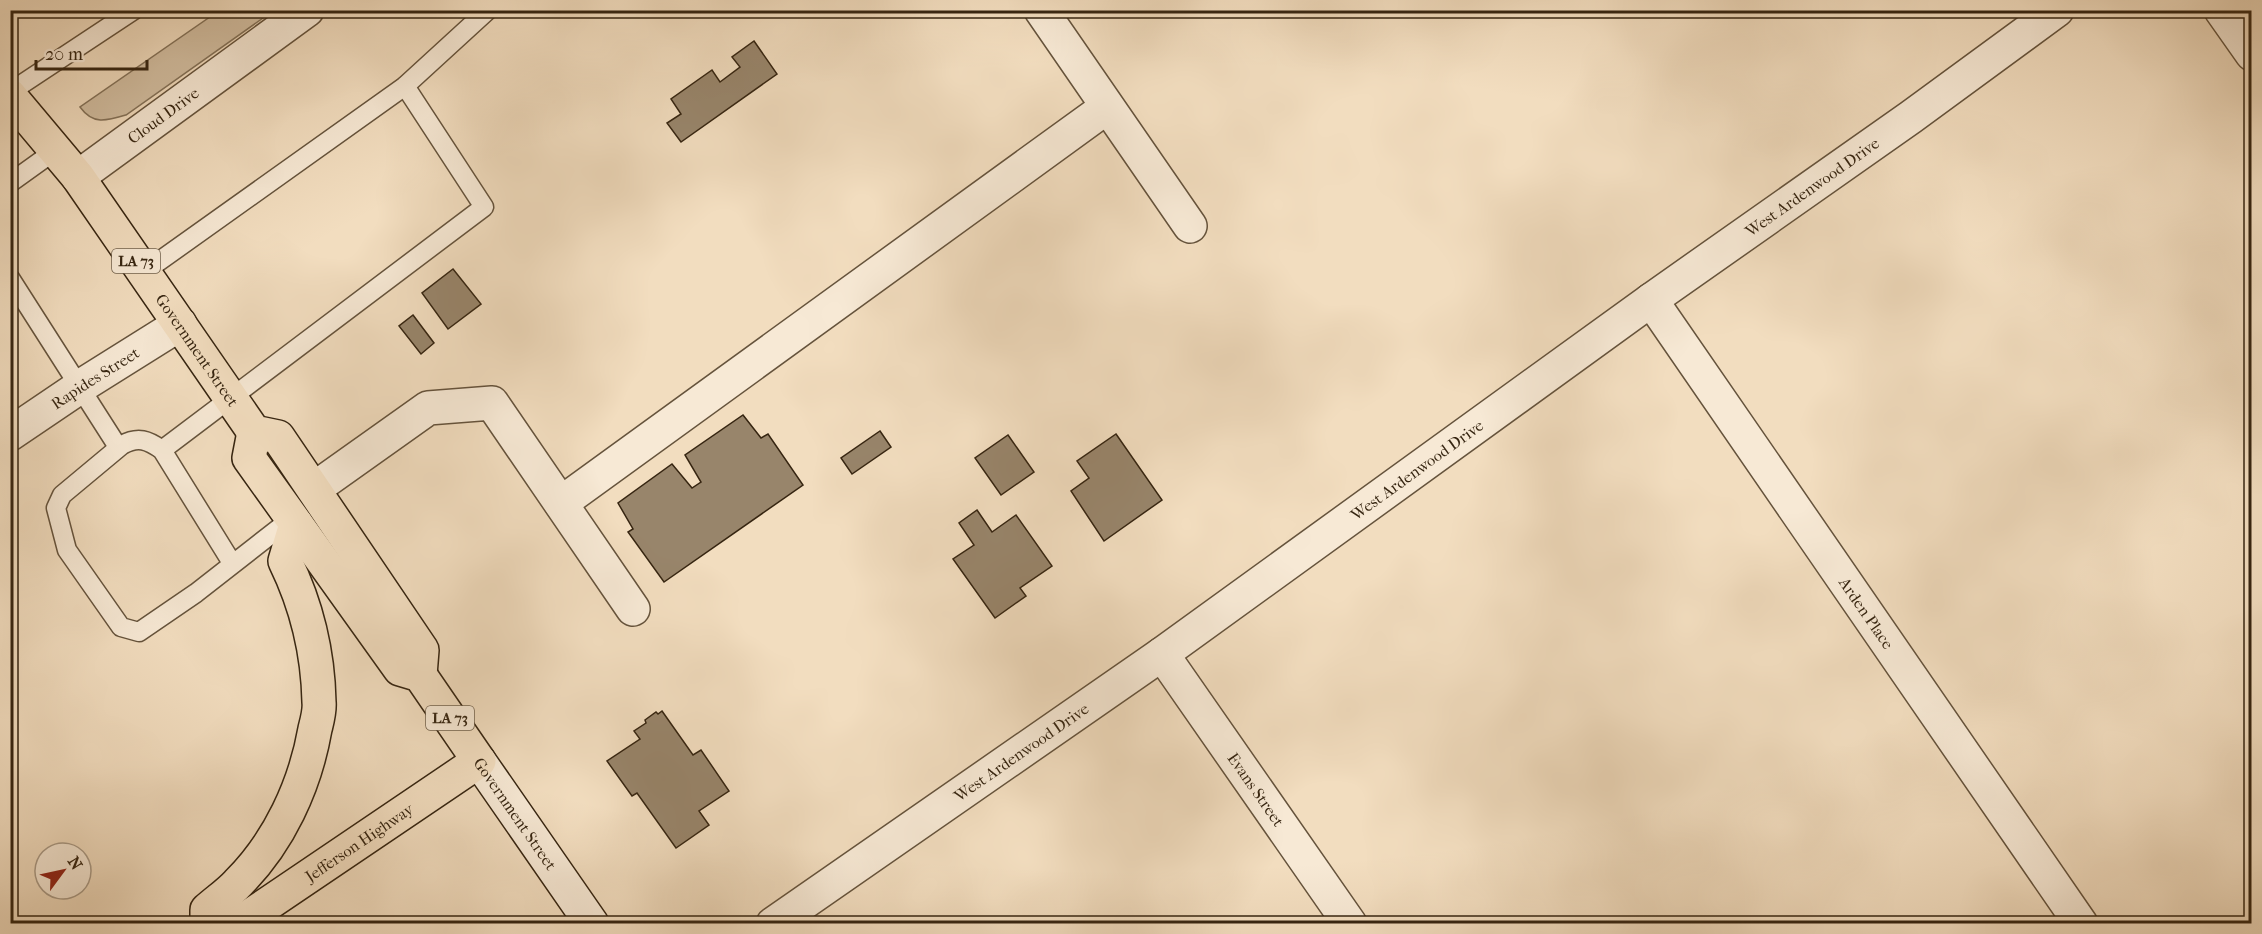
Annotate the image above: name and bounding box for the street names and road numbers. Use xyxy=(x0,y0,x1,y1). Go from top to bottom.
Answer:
street label: Cloud Drive xyxy=(124,83,202,148)
street label: West Ardenwood Drive xyxy=(1741,133,1883,241)
road number: LA 73 xyxy=(112,249,160,273)
street label: Government Street xyxy=(152,290,243,411)
street label: Rapides Street xyxy=(48,343,143,413)
street label: West Ardenwood Drive xyxy=(1346,416,1487,525)
street label: Arden Place xyxy=(1834,573,1898,653)
street label: West Ardenwood Drive xyxy=(950,699,1092,806)
road number: LA 73 xyxy=(426,706,474,730)
street label: Evans Street xyxy=(1224,749,1288,831)
street label: Government Street xyxy=(469,754,561,874)
street label: Jefferson Highway xyxy=(300,799,417,887)

